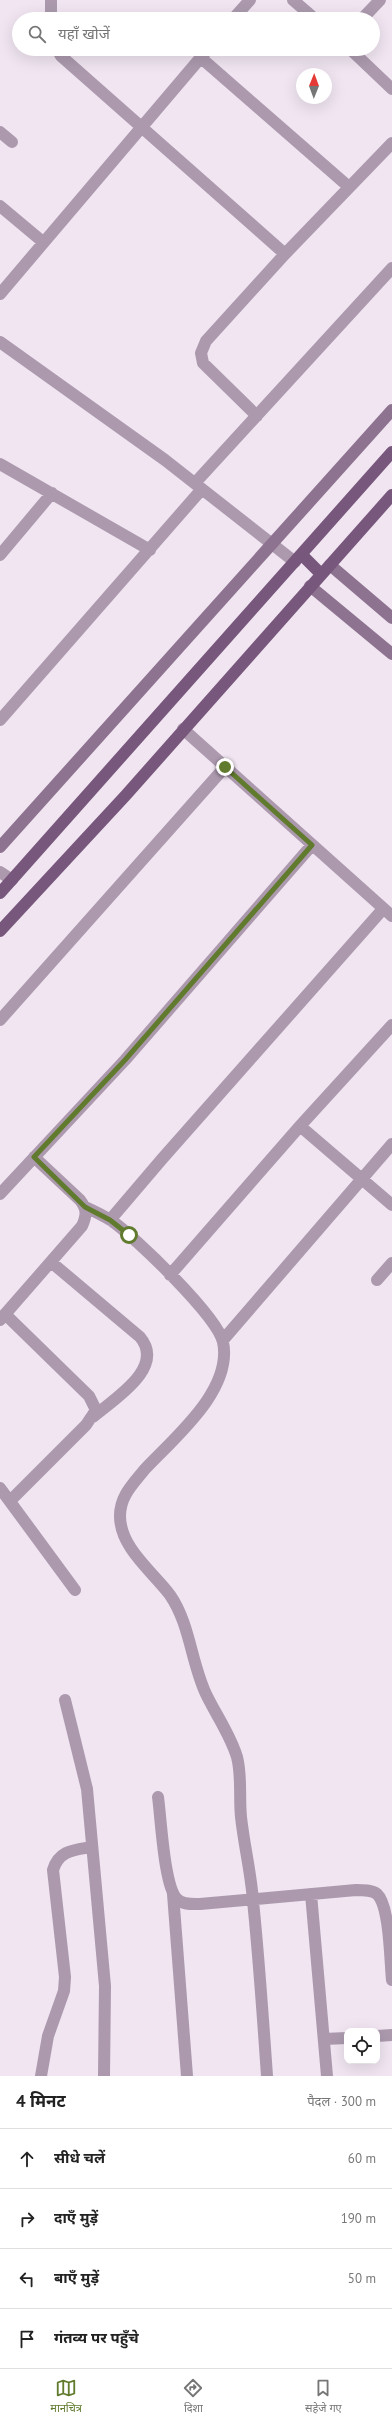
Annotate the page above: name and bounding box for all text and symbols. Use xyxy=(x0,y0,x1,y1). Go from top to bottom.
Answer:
search box xyxy=(12,12,380,56)
icon: search xyxy=(26,23,48,45)
text: यहाँ खोजें xyxy=(58,24,110,43)
north arrow xyxy=(296,68,332,104)
route end xyxy=(216,758,234,776)
route start xyxy=(120,1226,138,1244)
map controls xyxy=(344,2028,380,2064)
button: locate xyxy=(344,2028,380,2064)
text: 4 मिनट xyxy=(16,2090,66,2112)
text: पैदल · 300 m xyxy=(307,2093,376,2110)
icon: ahead xyxy=(16,2148,38,2170)
text: सीधे चलें xyxy=(54,2148,105,2167)
text: 60 m xyxy=(348,2150,376,2167)
icon: right xyxy=(16,2208,38,2230)
text: दाएँ मुड़ें xyxy=(54,2208,98,2227)
text: 190 m xyxy=(341,2210,376,2227)
icon: left xyxy=(16,2268,38,2290)
text: बाएँ मुड़ें xyxy=(54,2268,99,2287)
text: 50 m xyxy=(348,2270,376,2287)
icon: arrive xyxy=(16,2328,38,2350)
text: गंतव्य पर पहुँचे xyxy=(54,2328,139,2347)
tab: मानचित्र xyxy=(50,2377,82,2416)
tab: दिशा xyxy=(182,2377,204,2416)
tab: सहेजे गए xyxy=(305,2377,342,2416)

